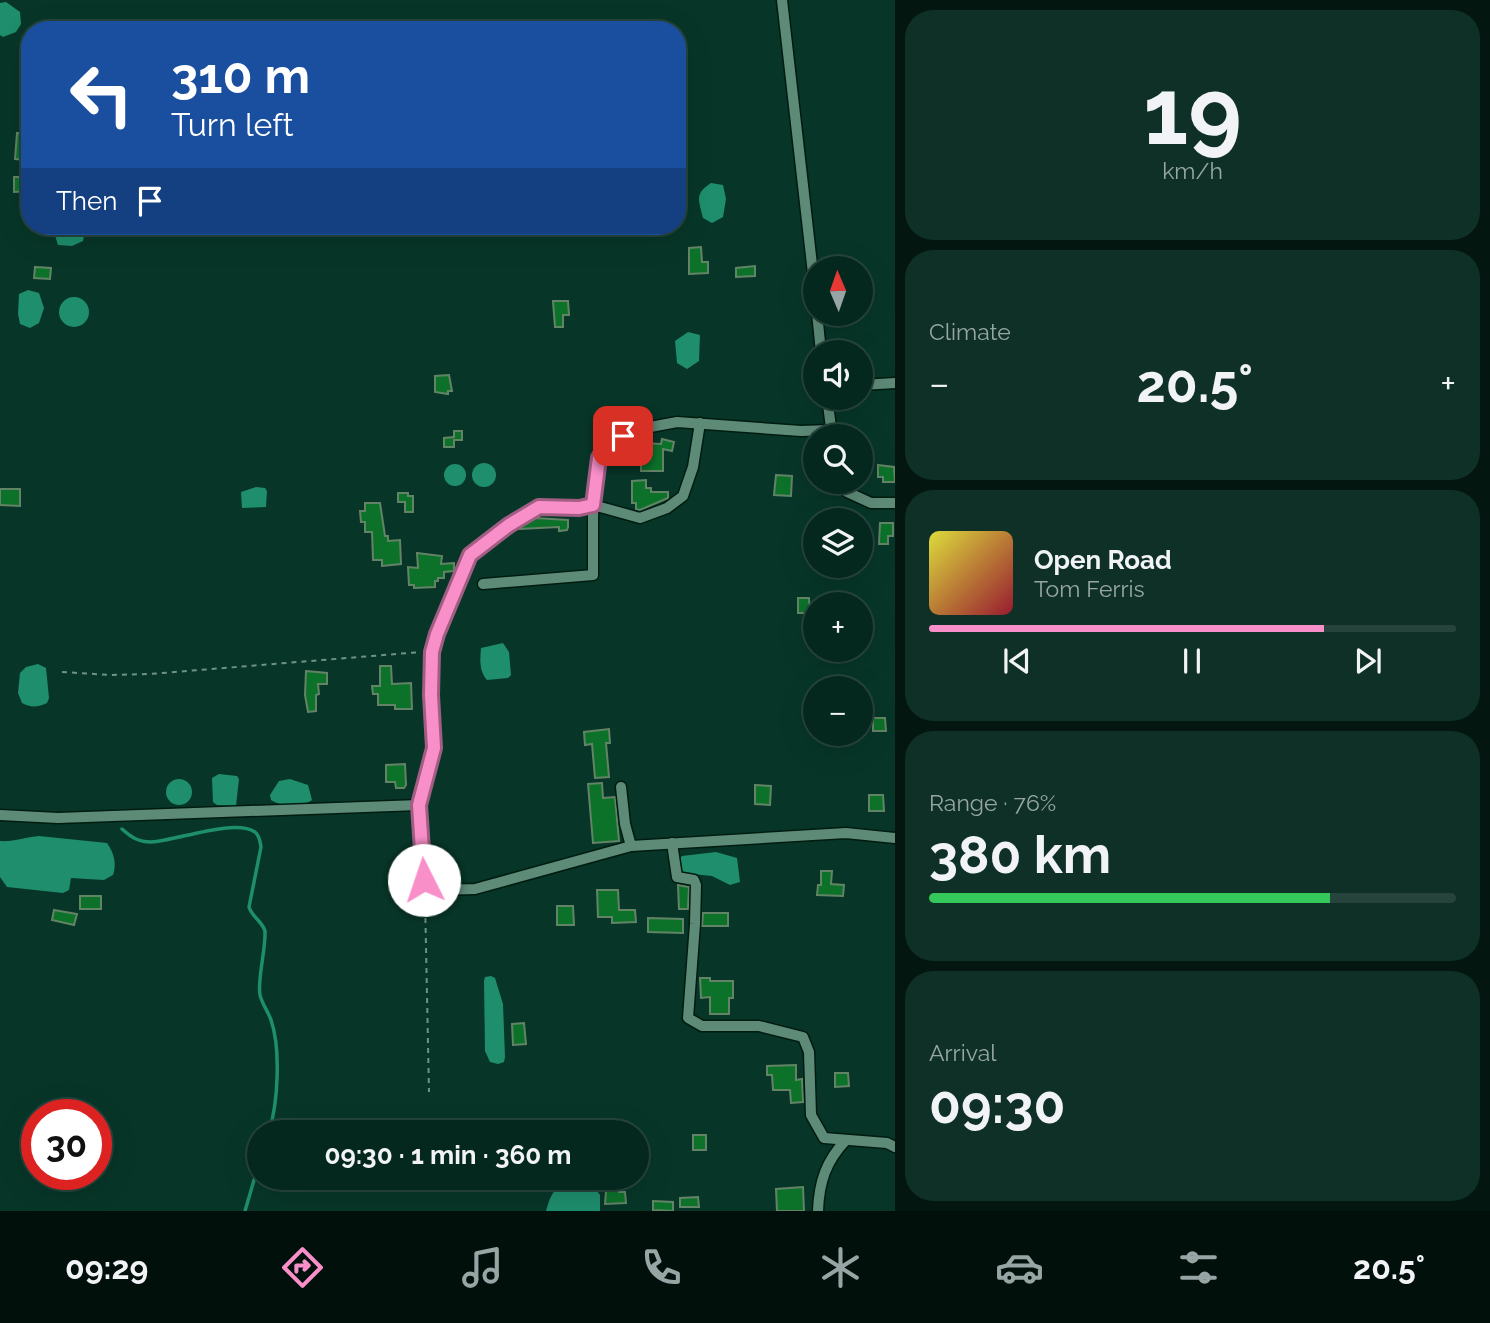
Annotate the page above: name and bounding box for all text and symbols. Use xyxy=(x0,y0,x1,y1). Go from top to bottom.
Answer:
text: 310 m xyxy=(171,47,310,104)
icon: left xyxy=(56,49,147,140)
text: 19 xyxy=(1143,58,1242,165)
text: Turn left xyxy=(171,106,293,143)
text: km/h xyxy=(1162,157,1223,184)
icon: arrive xyxy=(131,182,169,220)
text: Then xyxy=(56,186,117,216)
north arrow xyxy=(803,256,873,326)
map controls xyxy=(803,256,873,746)
text: Climate xyxy=(929,318,1011,345)
button: sound xyxy=(803,340,873,410)
text: 20.5° xyxy=(1137,353,1253,414)
text: − xyxy=(929,361,949,406)
text: + xyxy=(1440,361,1456,406)
pin xyxy=(593,406,653,466)
icon: arrive xyxy=(604,417,642,455)
button: search xyxy=(803,424,873,494)
button: layers xyxy=(803,508,873,578)
text: Open Road xyxy=(1034,545,1172,575)
text: Tom Ferris xyxy=(1034,575,1145,602)
button: + xyxy=(803,592,873,662)
icon: previous xyxy=(998,642,1036,680)
icon: pause xyxy=(1173,642,1211,680)
icon: next xyxy=(1349,642,1387,680)
button: − xyxy=(803,676,873,746)
text: Range · 76% xyxy=(929,789,1056,816)
text: 380 km xyxy=(929,824,1111,885)
position arrow xyxy=(387,843,461,917)
text: Arrival xyxy=(929,1039,996,1066)
text: 09:30 xyxy=(929,1074,1065,1135)
speed limit sign: 30 xyxy=(21,1099,112,1190)
text: 09:30 · 1 min · 360 m xyxy=(324,1140,572,1170)
icon: directions xyxy=(278,1243,327,1292)
icon: music xyxy=(458,1243,507,1292)
icon: phone xyxy=(637,1243,686,1292)
icon: climate xyxy=(816,1243,865,1292)
icon: car xyxy=(995,1243,1044,1292)
icon: filters xyxy=(1174,1243,1223,1292)
text: 09:29 xyxy=(65,1249,148,1286)
text: 20.5° xyxy=(1353,1249,1425,1286)

